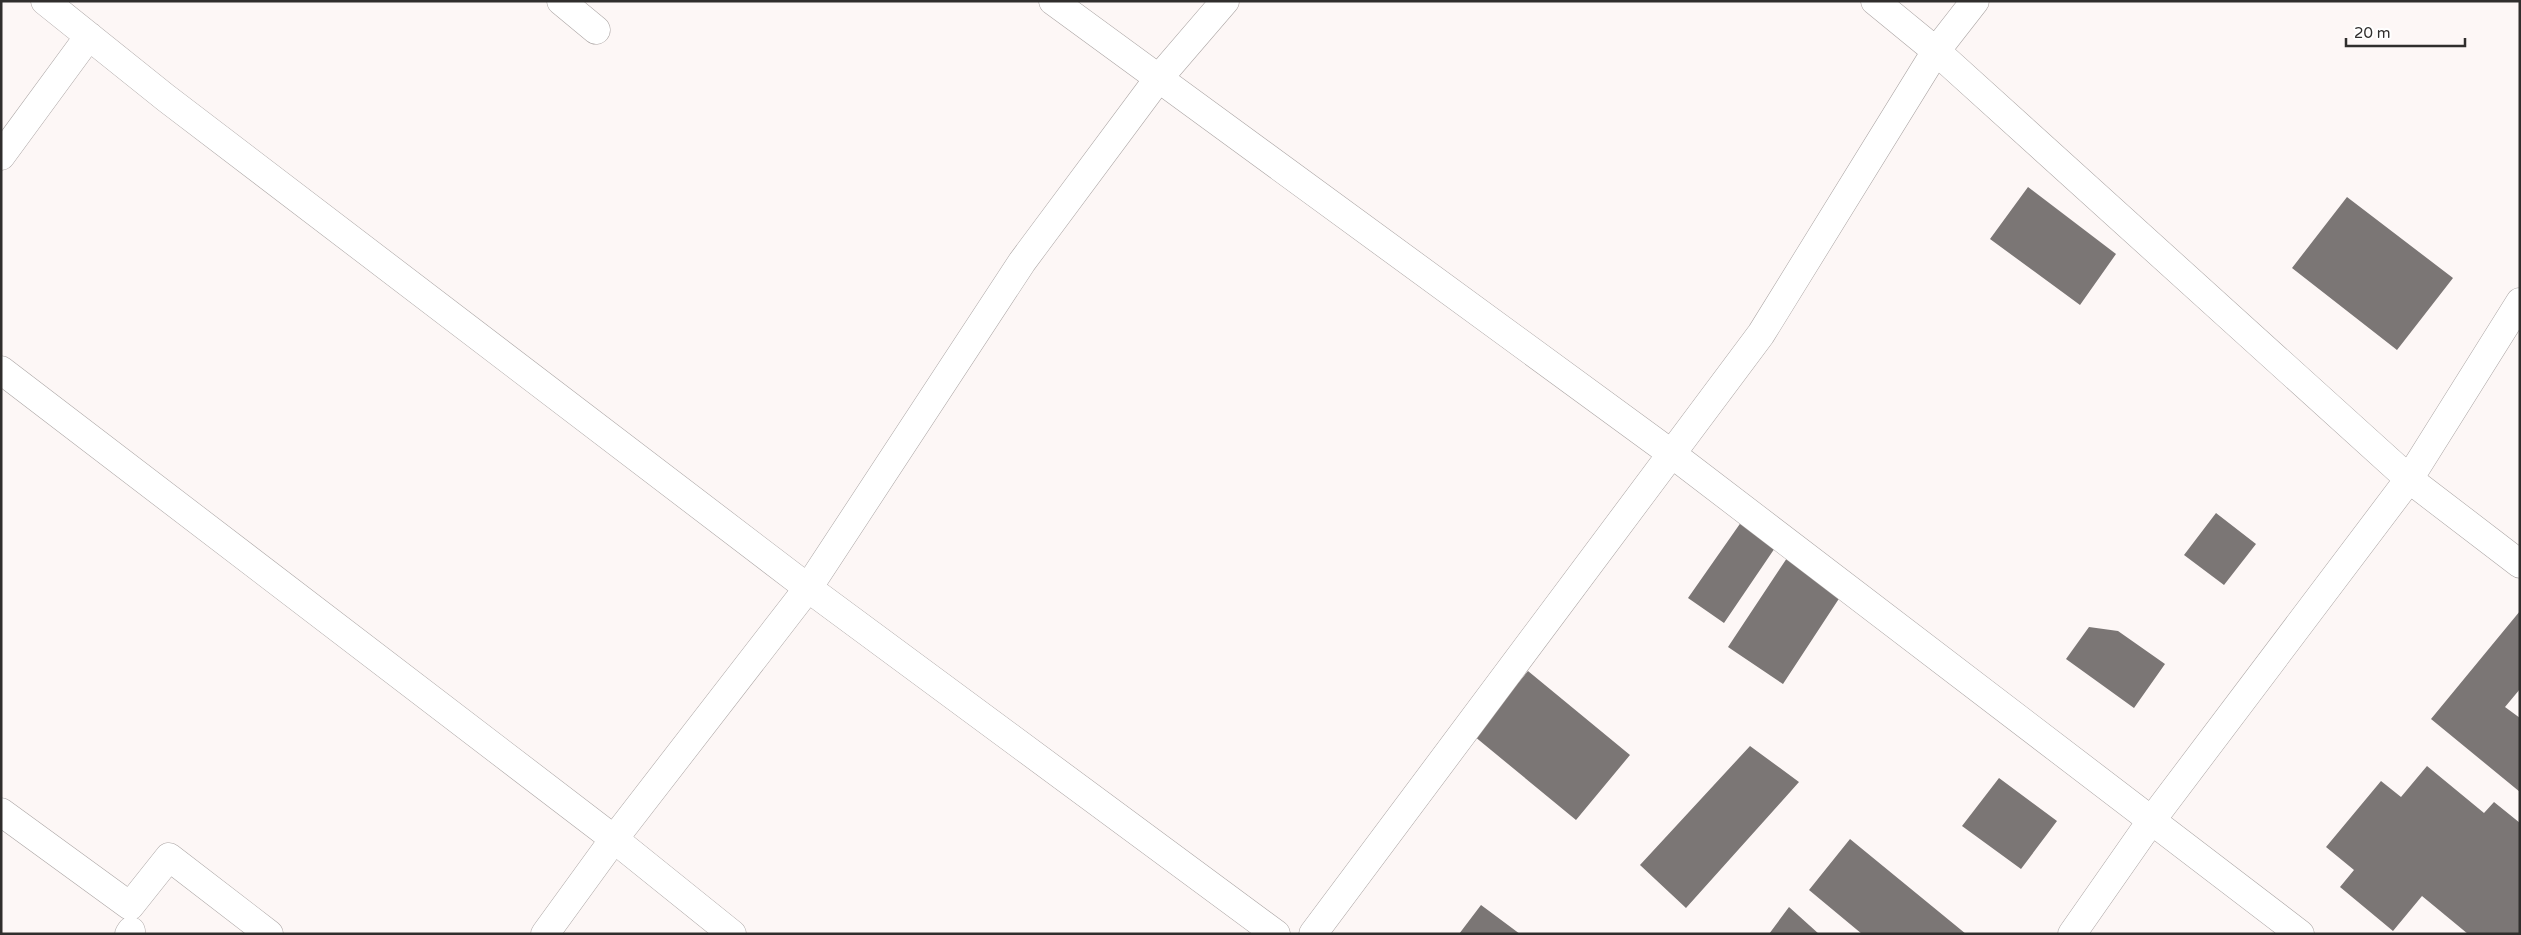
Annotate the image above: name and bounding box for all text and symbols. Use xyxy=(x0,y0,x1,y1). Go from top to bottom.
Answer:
scale bar xyxy=(2346,15,2465,47)
text: 20 m xyxy=(2354,24,2391,42)

